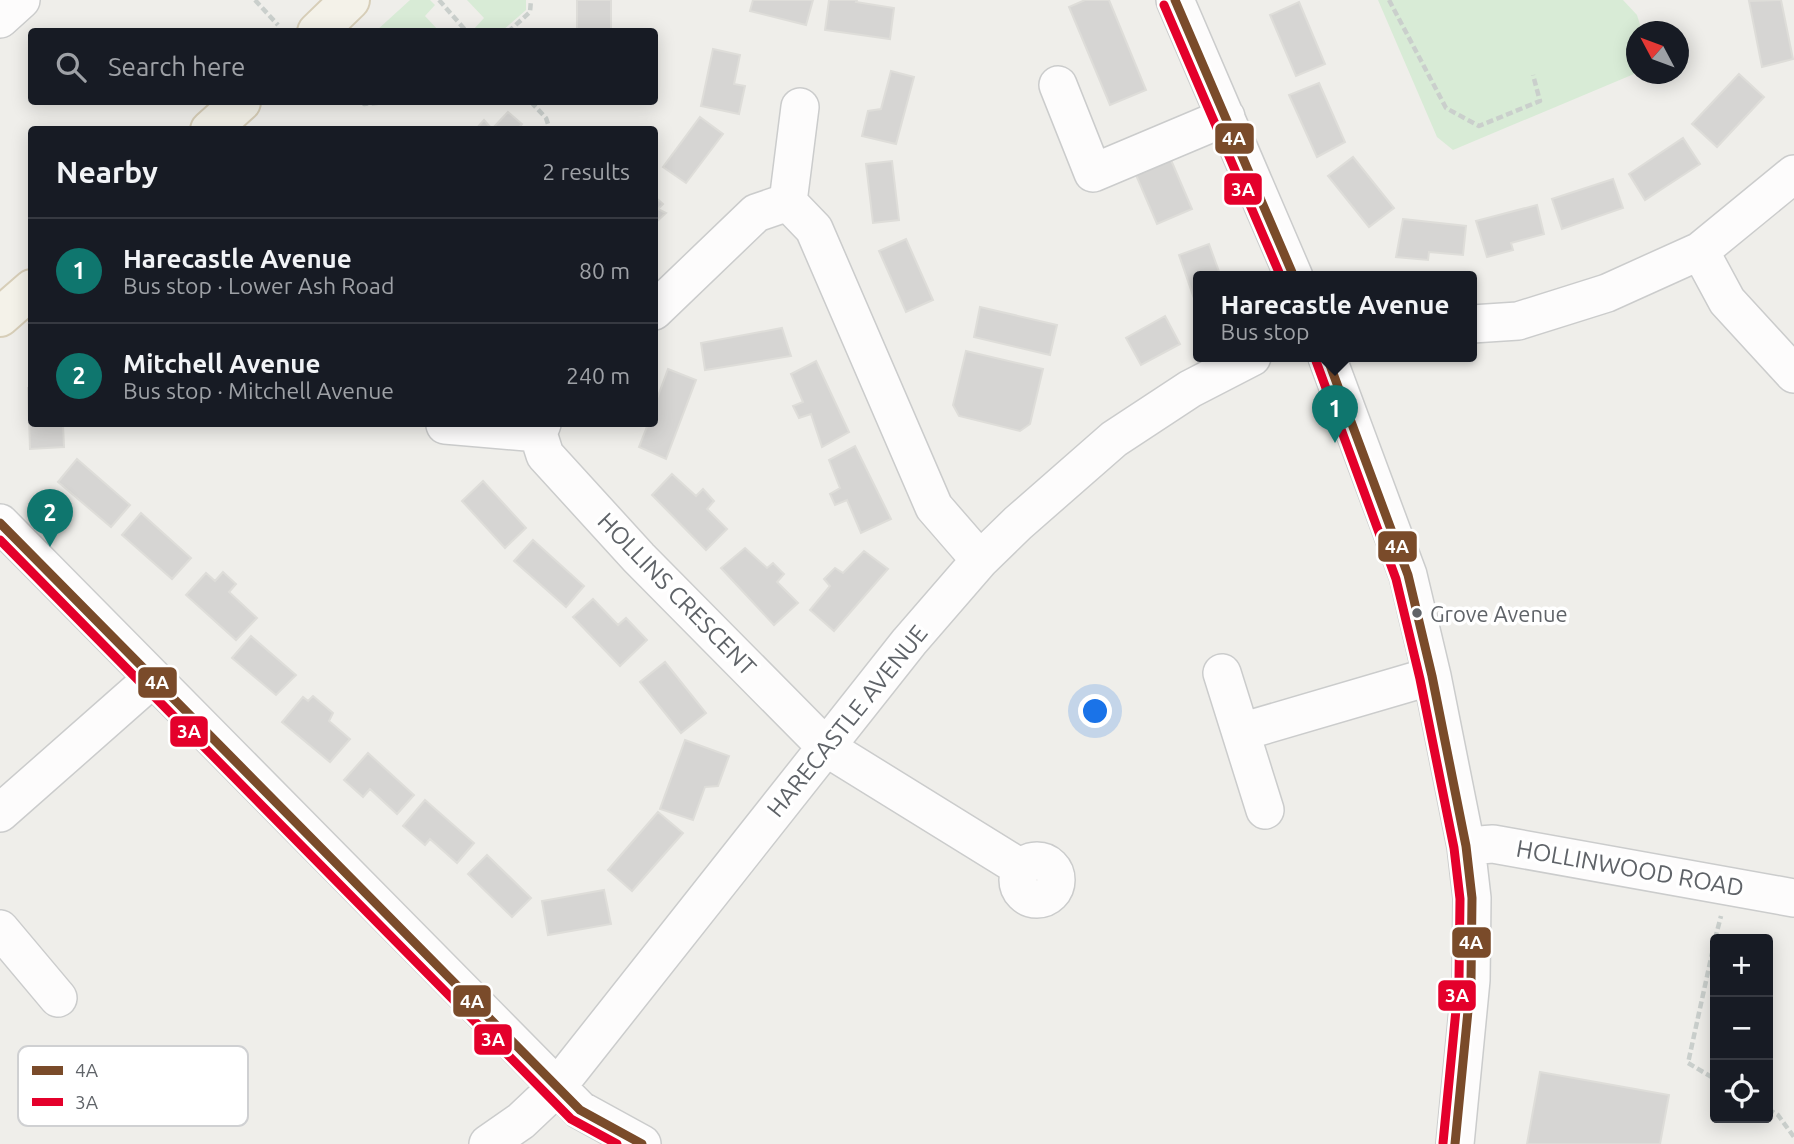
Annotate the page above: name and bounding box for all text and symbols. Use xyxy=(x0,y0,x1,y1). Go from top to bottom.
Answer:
north arrow xyxy=(1626,21,1689,84)
search box xyxy=(28,28,658,105)
icon: search xyxy=(52,48,90,86)
text: Search here xyxy=(108,52,245,81)
line badge: 4A xyxy=(1214,122,1255,155)
text: 4A xyxy=(1222,127,1247,149)
text: Nearby xyxy=(56,155,158,189)
text: 2 results xyxy=(542,159,630,184)
line badge: 3A xyxy=(1223,172,1263,206)
text: 3A xyxy=(1231,178,1256,200)
text: Harecastle Avenue xyxy=(123,244,352,273)
text: 1 xyxy=(73,258,85,283)
text: 80 m xyxy=(579,258,630,283)
popup xyxy=(1193,271,1477,362)
text: Bus stop · Lower Ash Road xyxy=(123,273,394,298)
text: Harecastle Avenue xyxy=(1221,290,1449,319)
text: Bus stop xyxy=(1221,319,1309,344)
text: Mitchell Avenue xyxy=(123,349,321,378)
text: 2 xyxy=(73,363,85,388)
text: 240 m xyxy=(566,363,630,388)
text: Bus stop · Mitchell Avenue xyxy=(123,378,394,403)
pin: 1 xyxy=(1312,385,1358,443)
pin: 2 xyxy=(27,489,73,547)
street label: HOLLINS CRESCENT xyxy=(592,507,762,681)
line badge: 4A xyxy=(1377,530,1418,563)
text: 4A xyxy=(1385,535,1410,557)
place label: Grove Avenue xyxy=(1430,601,1568,626)
marker: Grove Avenue xyxy=(1410,606,1424,620)
street label: HARECASTLE AVENUE xyxy=(761,620,933,822)
line badge: 4A xyxy=(137,666,178,699)
text: 4A xyxy=(145,671,170,693)
your location xyxy=(1078,694,1112,728)
line badge: 3A xyxy=(169,715,209,748)
text: 3A xyxy=(177,720,202,742)
street label: HOLLINWOOD ROAD xyxy=(1514,835,1746,901)
line badge: 4A xyxy=(1451,926,1492,959)
text: 4A xyxy=(1459,931,1484,953)
map controls xyxy=(1710,934,1773,1123)
button: + xyxy=(1710,934,1773,997)
line badge: 3A xyxy=(1437,979,1477,1012)
line badge: 4A xyxy=(452,984,492,1018)
text: 3A xyxy=(1445,984,1470,1006)
text: 4A xyxy=(460,990,485,1012)
button: − xyxy=(1710,997,1773,1060)
line badge: 3A xyxy=(473,1023,513,1056)
text: 3A xyxy=(481,1028,506,1050)
legend xyxy=(18,1046,248,1126)
text: 4A xyxy=(75,1059,99,1081)
button: locate xyxy=(1710,1060,1773,1123)
text: 3A xyxy=(75,1091,99,1113)

